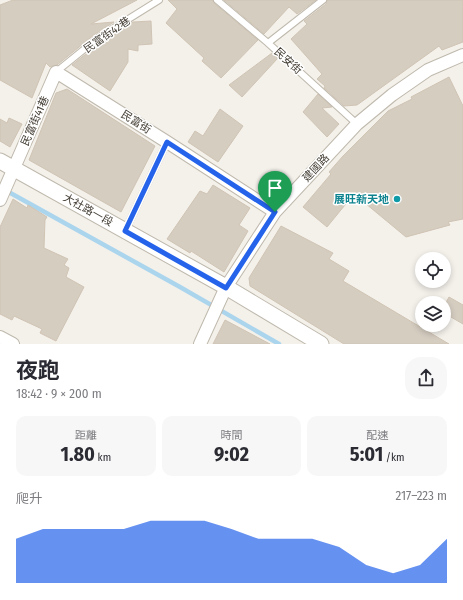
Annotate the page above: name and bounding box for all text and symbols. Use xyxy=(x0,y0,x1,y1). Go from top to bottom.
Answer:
street label: 民富街42巷 xyxy=(81,14,133,56)
street label: 民安街 xyxy=(271,45,305,77)
street label: 民富街41巷 xyxy=(18,94,52,148)
street label: 民富街 xyxy=(119,108,153,136)
street label: 建國路 xyxy=(300,151,332,185)
pin xyxy=(258,171,292,212)
icon: arrive xyxy=(264,177,286,199)
street label: 大社路一段 xyxy=(61,191,115,229)
place label: 展旺新天地 xyxy=(334,193,389,206)
marker: 展旺新天地 xyxy=(392,194,402,204)
map controls xyxy=(415,252,451,332)
button: locate xyxy=(415,252,451,288)
button: layers xyxy=(415,296,451,332)
text: 夜跑 xyxy=(16,357,60,384)
button: share xyxy=(405,357,447,399)
text: 18:42 · 9 × 200 m xyxy=(16,386,102,401)
text: 距離 xyxy=(75,429,97,442)
text: 時間 xyxy=(220,429,242,442)
text: 配速 xyxy=(366,429,388,442)
text: 1.80 xyxy=(60,442,95,466)
text: 9:02 xyxy=(214,442,249,466)
text: 5:01 xyxy=(350,442,383,466)
text: km xyxy=(95,451,111,464)
text: /km xyxy=(383,451,405,464)
text: 217–223 m xyxy=(396,488,447,503)
text: 爬升 xyxy=(16,491,42,506)

